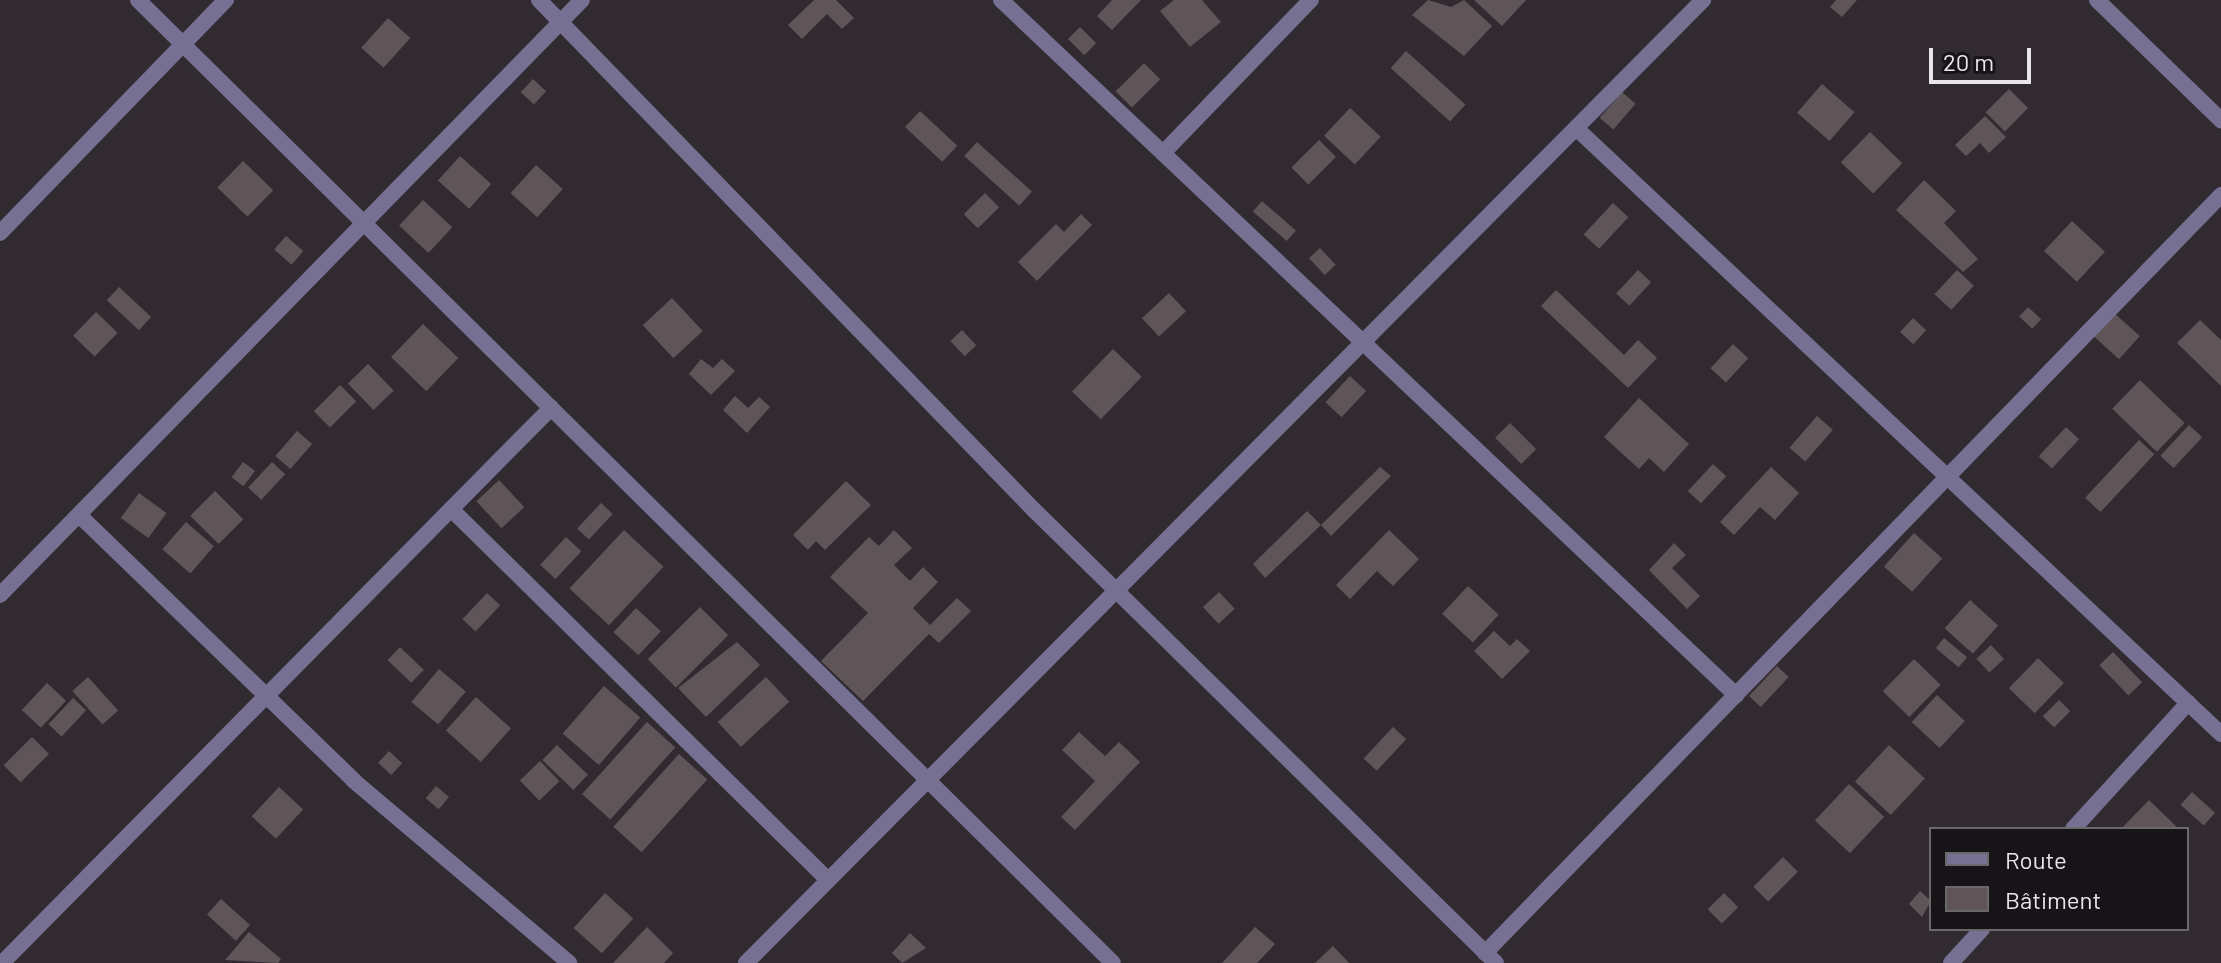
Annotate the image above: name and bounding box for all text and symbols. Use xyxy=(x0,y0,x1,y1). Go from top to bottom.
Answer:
scale bar xyxy=(1933,32,2035,82)
text: 20 m xyxy=(1943,47,1994,76)
legend xyxy=(1929,827,2189,931)
text: Route xyxy=(2005,845,2067,874)
text: Bâtiment xyxy=(2005,885,2101,914)

